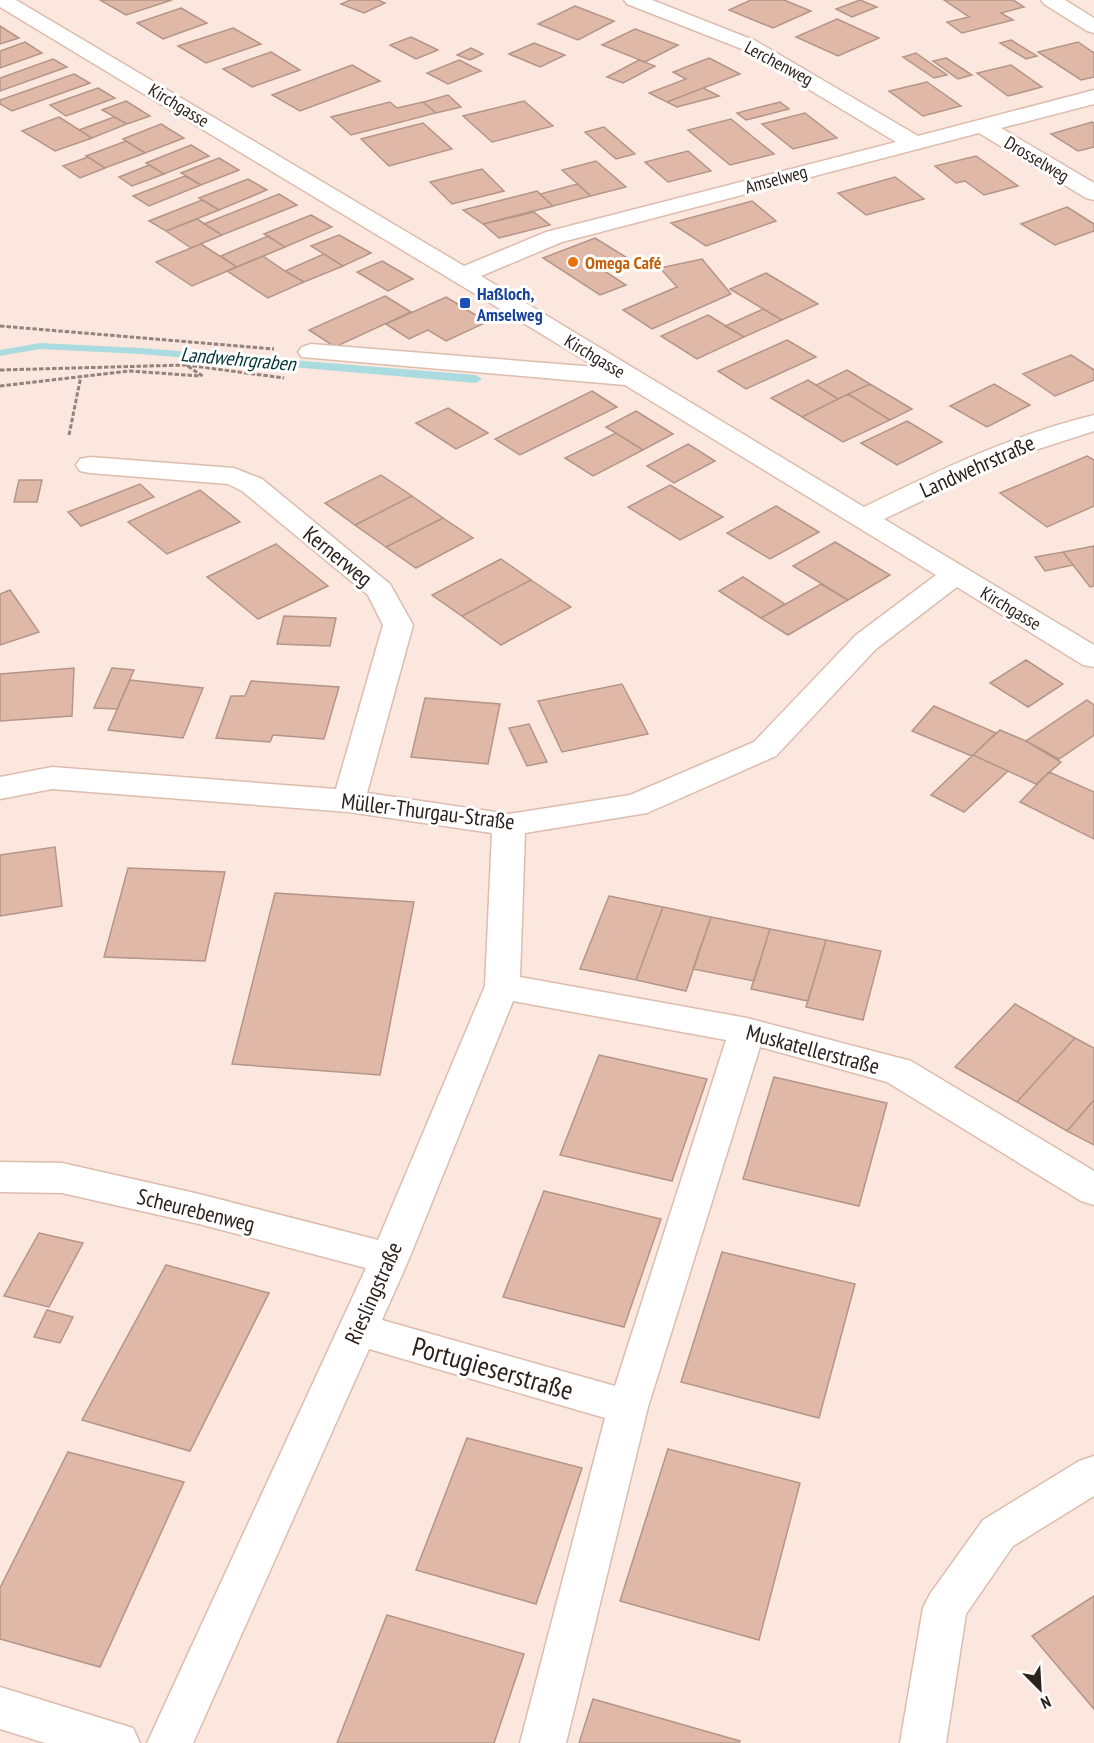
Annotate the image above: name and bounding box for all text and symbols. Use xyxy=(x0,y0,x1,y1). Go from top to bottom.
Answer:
street label: Lerchenweg xyxy=(741,35,817,91)
street label: Kirchgasse xyxy=(145,78,213,132)
street label: Drosselweg xyxy=(1000,131,1074,187)
street label: Amselweg xyxy=(742,160,810,198)
place label: Omega Café xyxy=(585,251,662,274)
marker: Omega Café xyxy=(566,255,580,269)
place label: Haßloch, Amselweg xyxy=(476,282,543,326)
marker: Haßloch, Amselweg xyxy=(458,296,472,310)
street label: Kirchgasse xyxy=(561,329,629,383)
water label: Landwehrgraben xyxy=(179,341,298,377)
street label: Landwehrstraße xyxy=(915,428,1039,504)
street label: Kernerweg xyxy=(298,520,378,592)
street label: Kirchgasse xyxy=(977,581,1045,635)
street label: Müller-Thurgau-Straße xyxy=(340,786,516,836)
street label: Muskatellerstraße xyxy=(743,1018,883,1080)
street label: Scheurebenweg xyxy=(134,1182,258,1238)
street label: Rieslingstraße xyxy=(338,1237,408,1349)
street label: Portugieserstraße xyxy=(409,1329,577,1407)
north arrow xyxy=(1010,1659,1070,1719)
text: N xyxy=(1038,1692,1054,1714)

